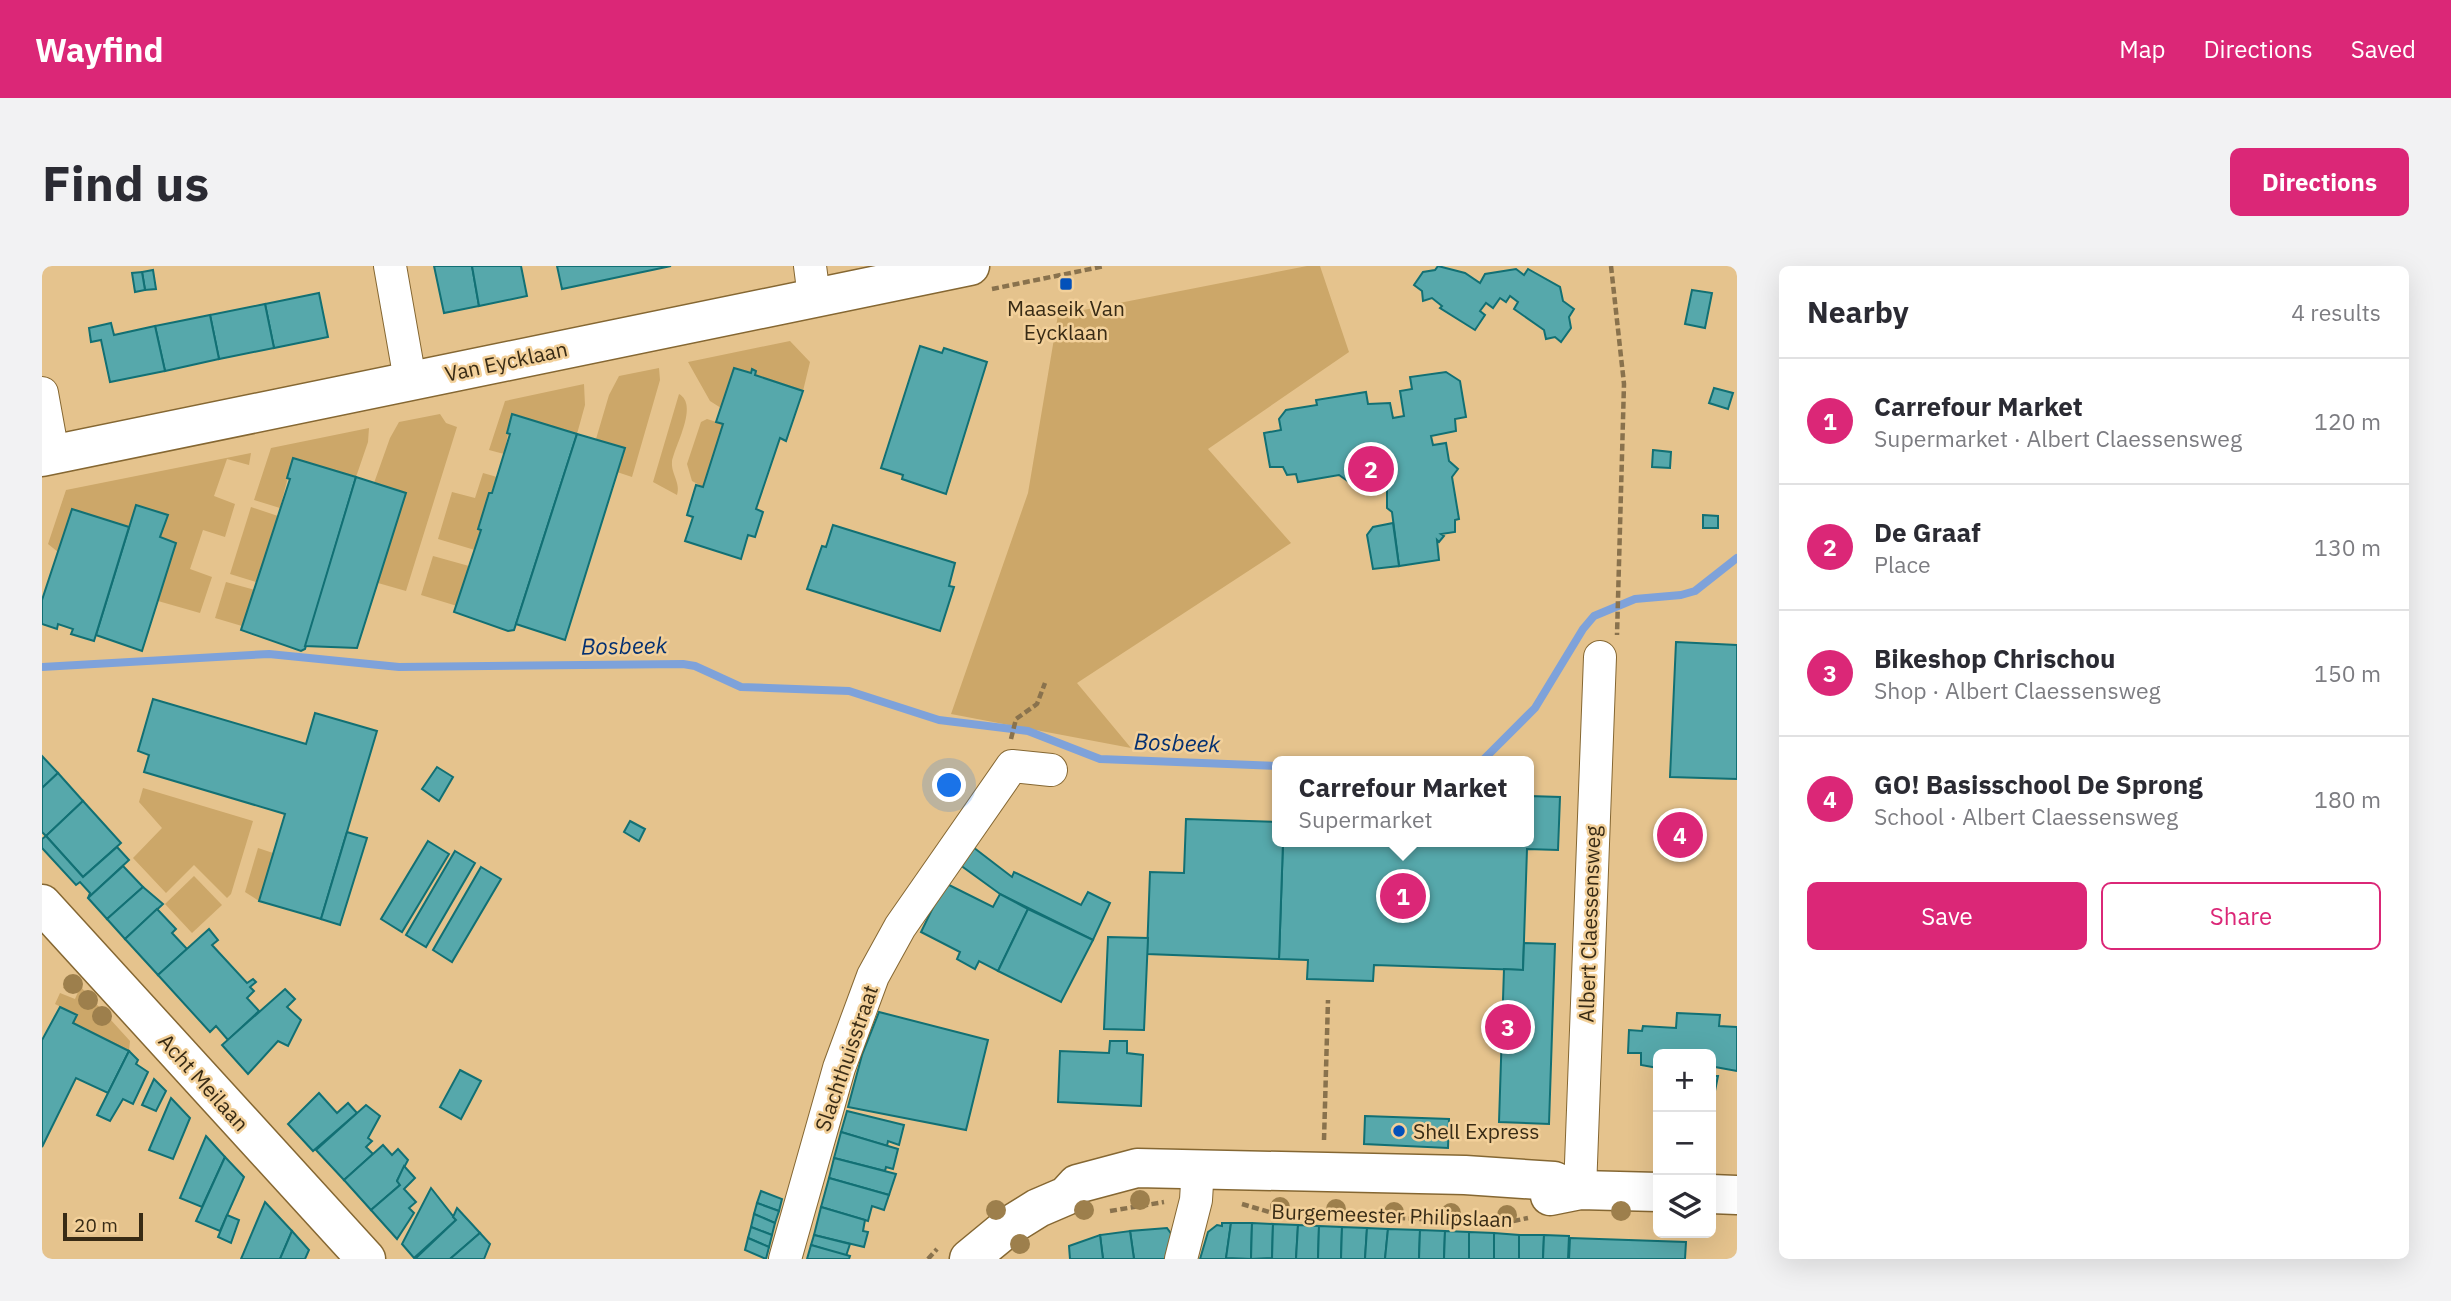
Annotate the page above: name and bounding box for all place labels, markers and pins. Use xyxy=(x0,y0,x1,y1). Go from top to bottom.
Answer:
marker: Maaseik Van Eycklaan xyxy=(1058,276,1074,292)
place label: Maaseik Van Eycklaan xyxy=(1007,294,1125,346)
pin: 2 xyxy=(1348,443,1394,495)
pin: 4 xyxy=(1657,809,1703,861)
pin: 1 xyxy=(1380,870,1426,922)
pin: 3 xyxy=(1485,1001,1531,1053)
place label: Shell Express xyxy=(1413,1117,1539,1145)
marker: Shell Express xyxy=(1391,1123,1407,1139)

